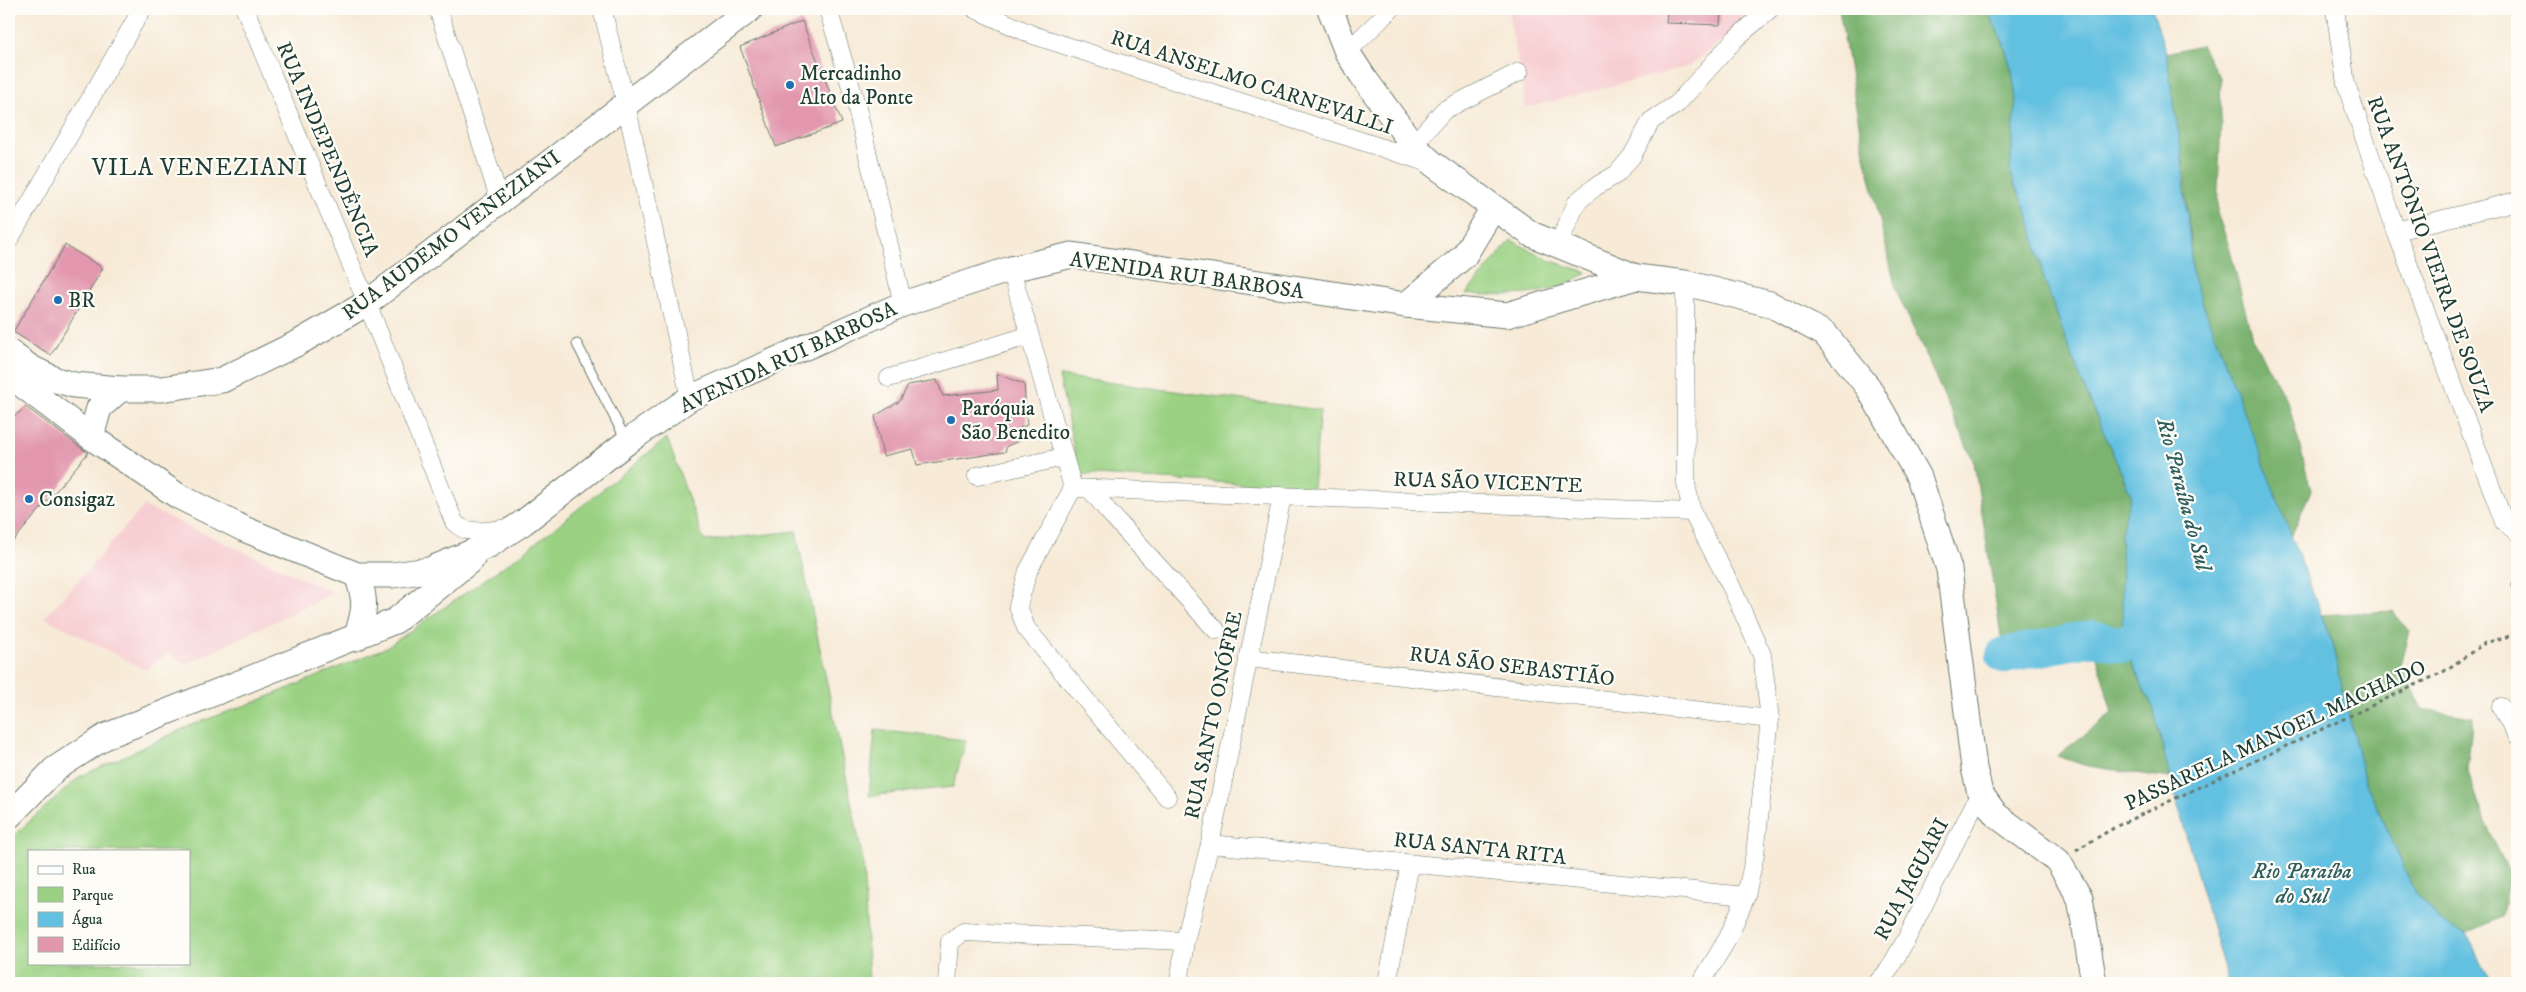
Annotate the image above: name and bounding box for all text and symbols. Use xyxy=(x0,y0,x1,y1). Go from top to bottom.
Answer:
street label: RUA ANSELMO CARNEVALLI xyxy=(1107,25,1396,141)
street label: RUA INDEPENDÊNCIA xyxy=(270,38,385,261)
place label: Mercadinho Alto da Ponte xyxy=(800,61,914,111)
marker: Mercadinho Alto da Ponte xyxy=(784,79,796,91)
street label: RUA ANTÔNIO VIEIRA DE SOUZA xyxy=(2361,92,2501,416)
street label: RUA AUDEMO VENEZIANI xyxy=(337,145,566,326)
district label: VILA VENEZIANI xyxy=(91,153,308,183)
street label: AVENIDA RUI BARBOSA xyxy=(1068,247,1306,305)
place label: BR xyxy=(68,288,95,314)
marker: BR xyxy=(52,294,64,306)
street label: AVENIDA RUI BARBOSA xyxy=(676,296,902,420)
place label: Paróquia São Benedito xyxy=(961,396,1070,446)
marker: Paróquia São Benedito xyxy=(945,414,957,426)
water label: Rio Paraíba do Sul xyxy=(2150,414,2217,576)
street label: RUA SÃO VICENTE xyxy=(1393,465,1583,499)
place label: Consigaz xyxy=(39,487,115,513)
marker: Consigaz xyxy=(23,493,35,505)
street label: RUA SANTO ONÓFRE xyxy=(1177,608,1249,822)
street label: RUA SÃO SEBASTIÃO xyxy=(1408,639,1616,693)
street label: PASSARELA MANOEL MACHADO xyxy=(2121,655,2430,817)
street label: RUA JAGUARI xyxy=(1869,814,1955,945)
street label: RUA SANTA RITA xyxy=(1392,827,1568,871)
legend xyxy=(28,850,190,964)
water label: Rio Paraíba do Sul xyxy=(2251,858,2352,910)
text: Rua xyxy=(72,860,96,879)
text: Parque xyxy=(72,886,113,905)
text: Água xyxy=(72,909,103,929)
text: Edifício xyxy=(72,936,120,955)

